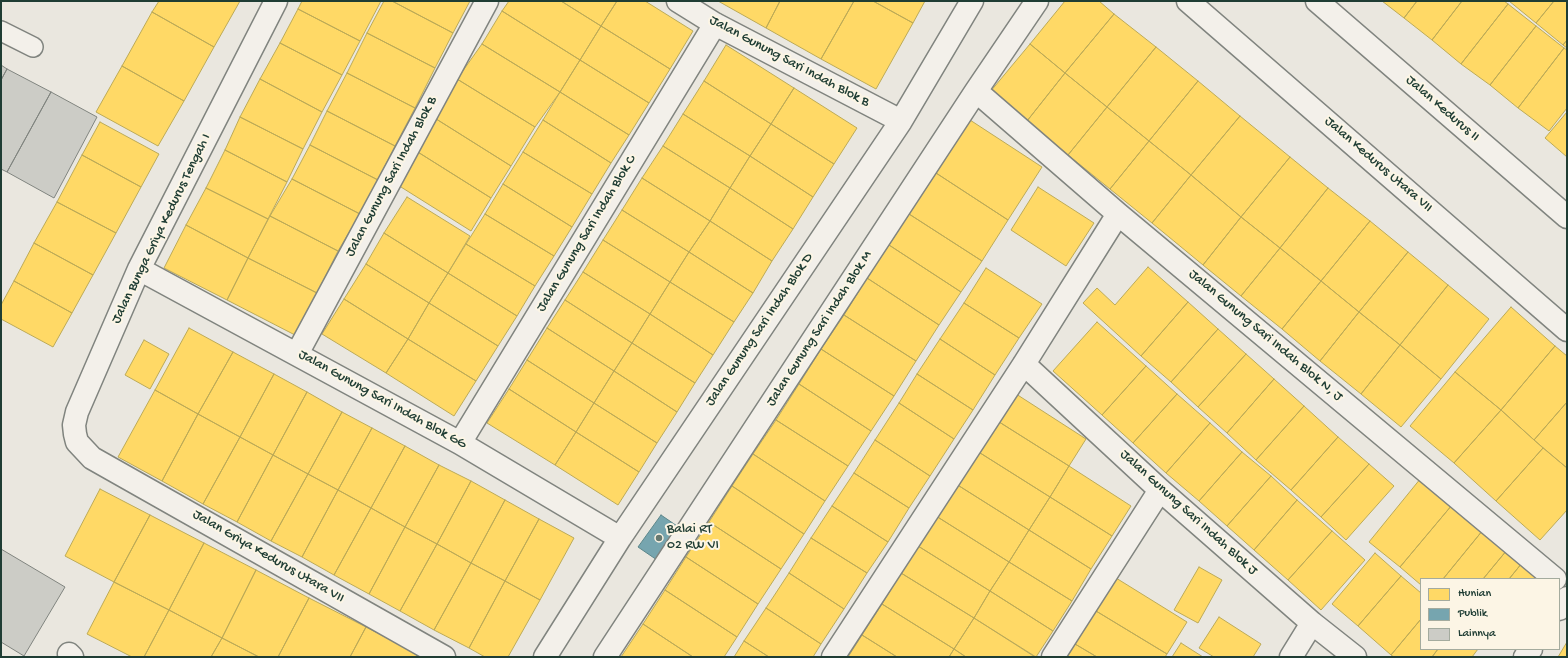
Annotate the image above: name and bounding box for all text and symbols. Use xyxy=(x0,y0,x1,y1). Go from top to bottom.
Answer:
street label: Jalan Gunung Sari Indah Blok B xyxy=(706,13,872,111)
street label: Jalan Kedurus II xyxy=(1402,72,1482,146)
street label: Jalan Gunung Sari Indah Blok B xyxy=(343,94,441,260)
street label: Jalan Kedurus Utara VII xyxy=(1320,113,1436,217)
street label: Jalan Bunga Griya Kedurus Tengah I xyxy=(109,131,215,327)
street label: Jalan Gunung Sari Indah Blok C xyxy=(534,153,640,315)
street label: Jalan Gunung Sari Indah Blok M xyxy=(763,248,877,410)
street label: Jalan Gunung Sari Indah Blok D xyxy=(702,250,818,410)
street label: Jalan Gunung Sari Indah Blok N, J xyxy=(1184,266,1346,406)
street label: Jalan Gunung Sari Indah Blok GG xyxy=(295,347,469,453)
street label: Jalan Gunung Sari Indah Blok J xyxy=(1116,447,1260,579)
street label: Jalan Griya Kedurus Utara VII xyxy=(189,507,347,607)
place label: Balai RT 02 RW VI xyxy=(667,522,719,554)
marker: Balai RT 02 RW VI xyxy=(654,533,664,543)
legend xyxy=(1420,578,1560,650)
text: Hunian xyxy=(1458,587,1491,601)
text: Publik xyxy=(1458,607,1487,621)
text: Lainnya xyxy=(1458,627,1496,641)

